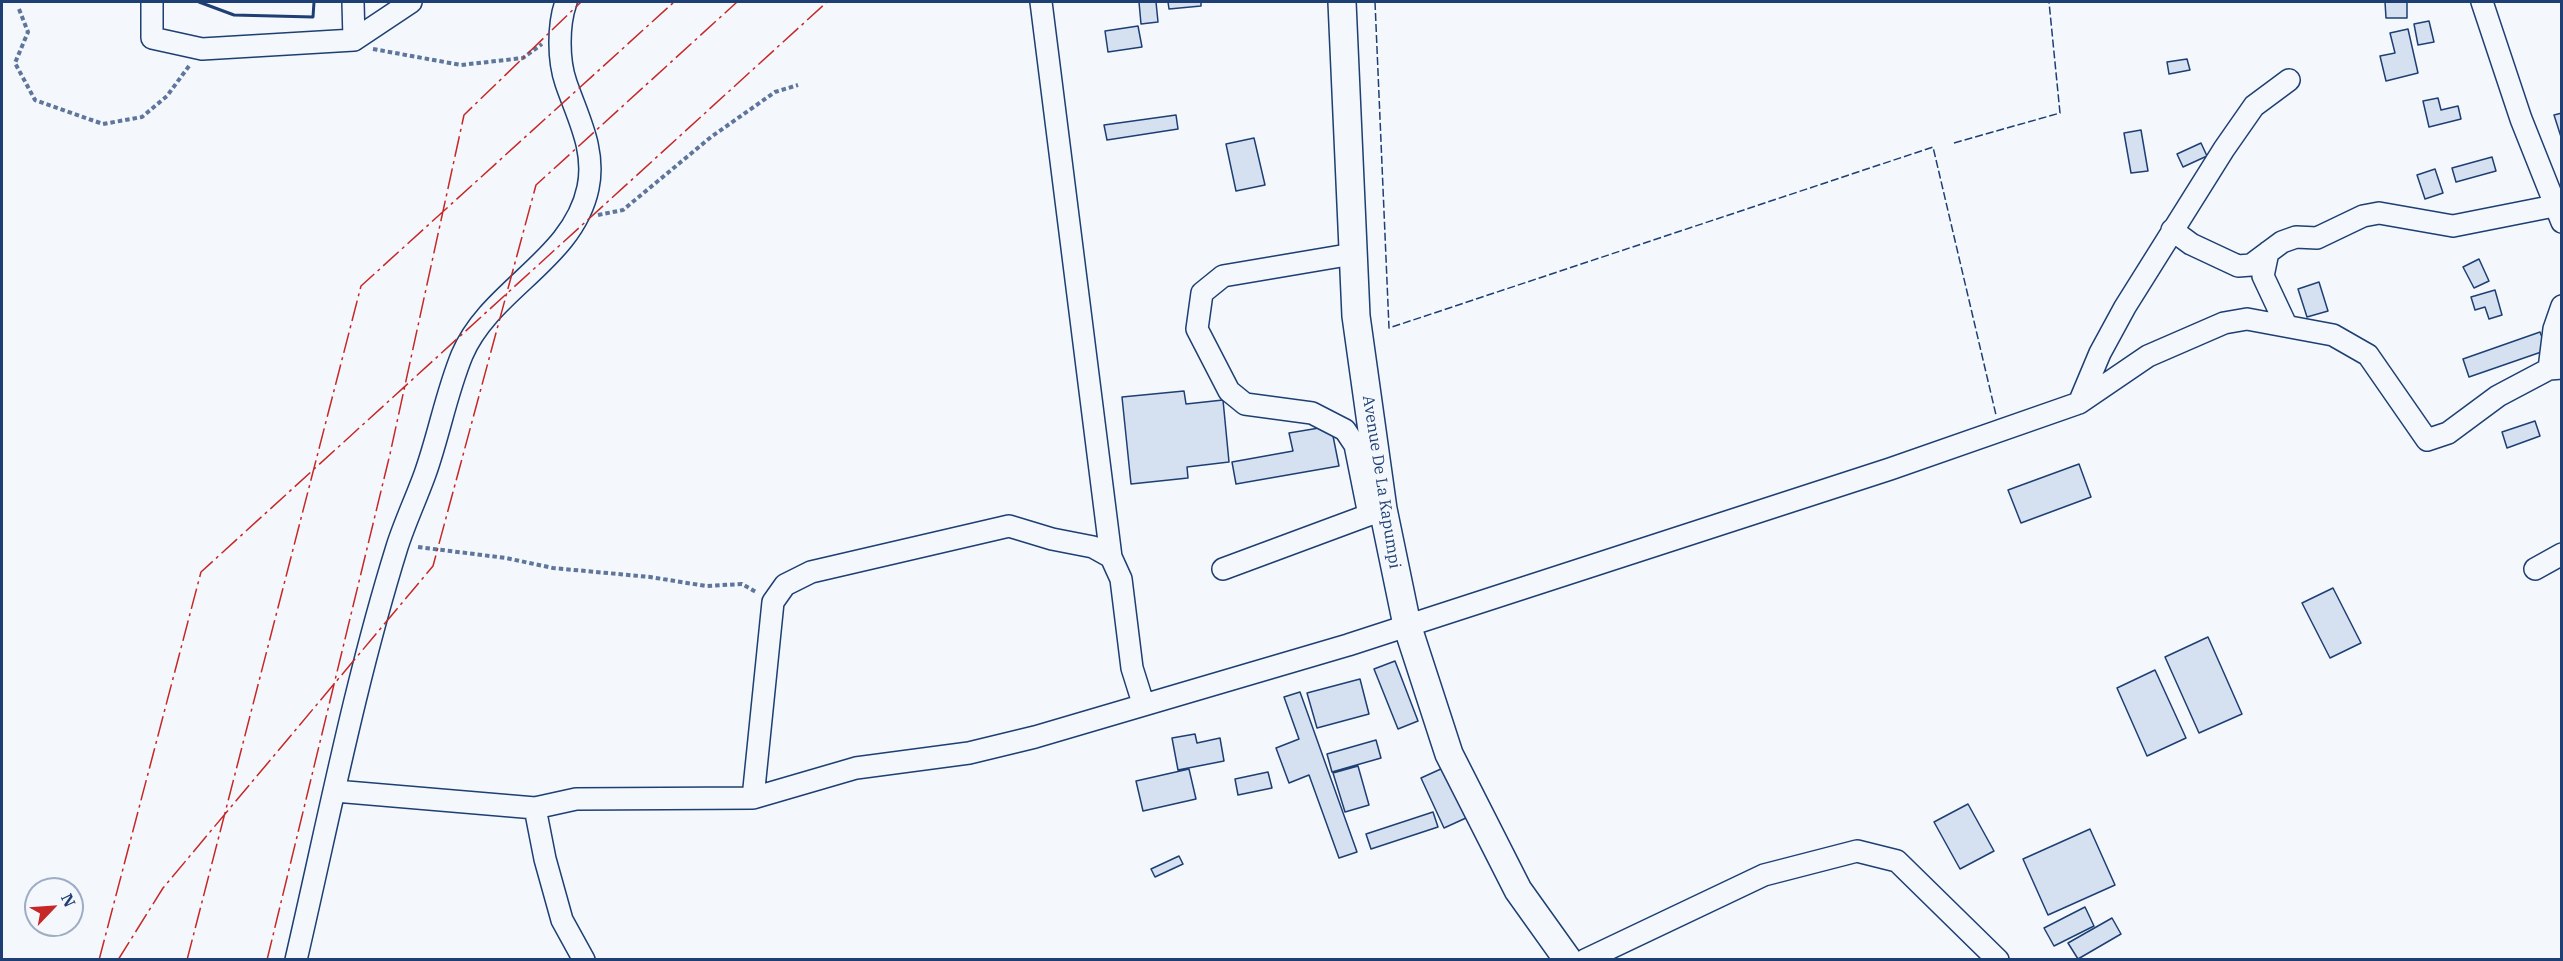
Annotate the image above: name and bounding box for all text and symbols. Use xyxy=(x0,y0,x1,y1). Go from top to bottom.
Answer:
street label: Avenue De La Kapumpi xyxy=(1358,394,1404,570)
north arrow xyxy=(24,877,84,937)
text: N xyxy=(57,890,80,910)

